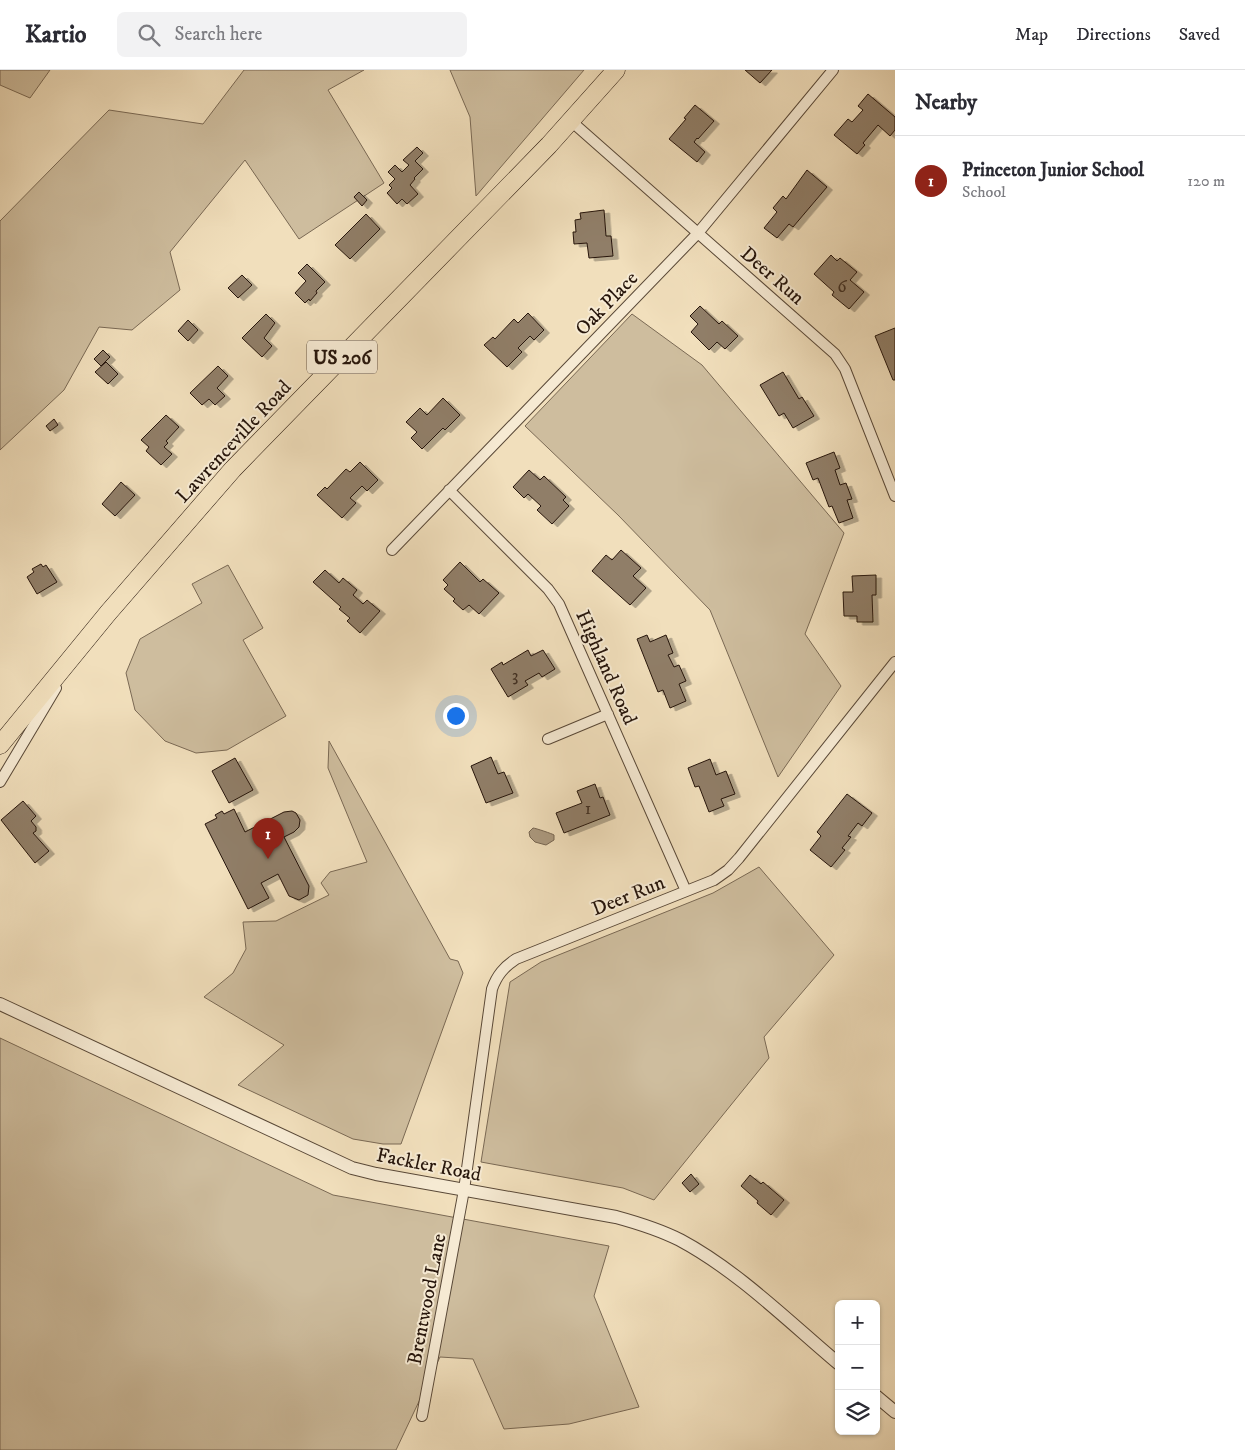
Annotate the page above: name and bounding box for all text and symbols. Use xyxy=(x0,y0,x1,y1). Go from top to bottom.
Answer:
search box xyxy=(117,12,467,57)
text: Kartio xyxy=(25,20,87,50)
icon: search xyxy=(135,21,163,49)
text: Search here xyxy=(175,23,262,46)
text: Map xyxy=(1015,24,1048,46)
text: Directions xyxy=(1076,24,1151,46)
text: Saved xyxy=(1179,24,1220,46)
text: Nearby xyxy=(915,90,977,116)
text: Princeton Junior School xyxy=(962,159,1144,182)
text: 1 xyxy=(928,171,934,191)
text: 120 m xyxy=(1187,171,1225,191)
text: School xyxy=(962,182,1006,202)
street label: Deer Run xyxy=(735,242,810,311)
street label: Oak Place xyxy=(570,267,644,341)
house number: 6 xyxy=(837,276,847,298)
road number: US 206 xyxy=(307,340,377,374)
street label: Lawrenceville Road xyxy=(171,376,297,509)
street label: Highland Road xyxy=(569,606,642,729)
house number: 3 xyxy=(512,665,518,687)
your location xyxy=(443,703,469,729)
house number: 1 xyxy=(585,798,591,820)
pin: 1 xyxy=(252,818,284,859)
street label: Deer Run xyxy=(588,870,669,922)
street label: Fackler Road xyxy=(374,1143,483,1188)
street label: Brentwood Lane xyxy=(403,1232,452,1367)
map controls xyxy=(835,1300,880,1435)
button: + xyxy=(835,1300,880,1345)
button: − xyxy=(835,1345,880,1390)
button: layers xyxy=(835,1390,880,1435)

